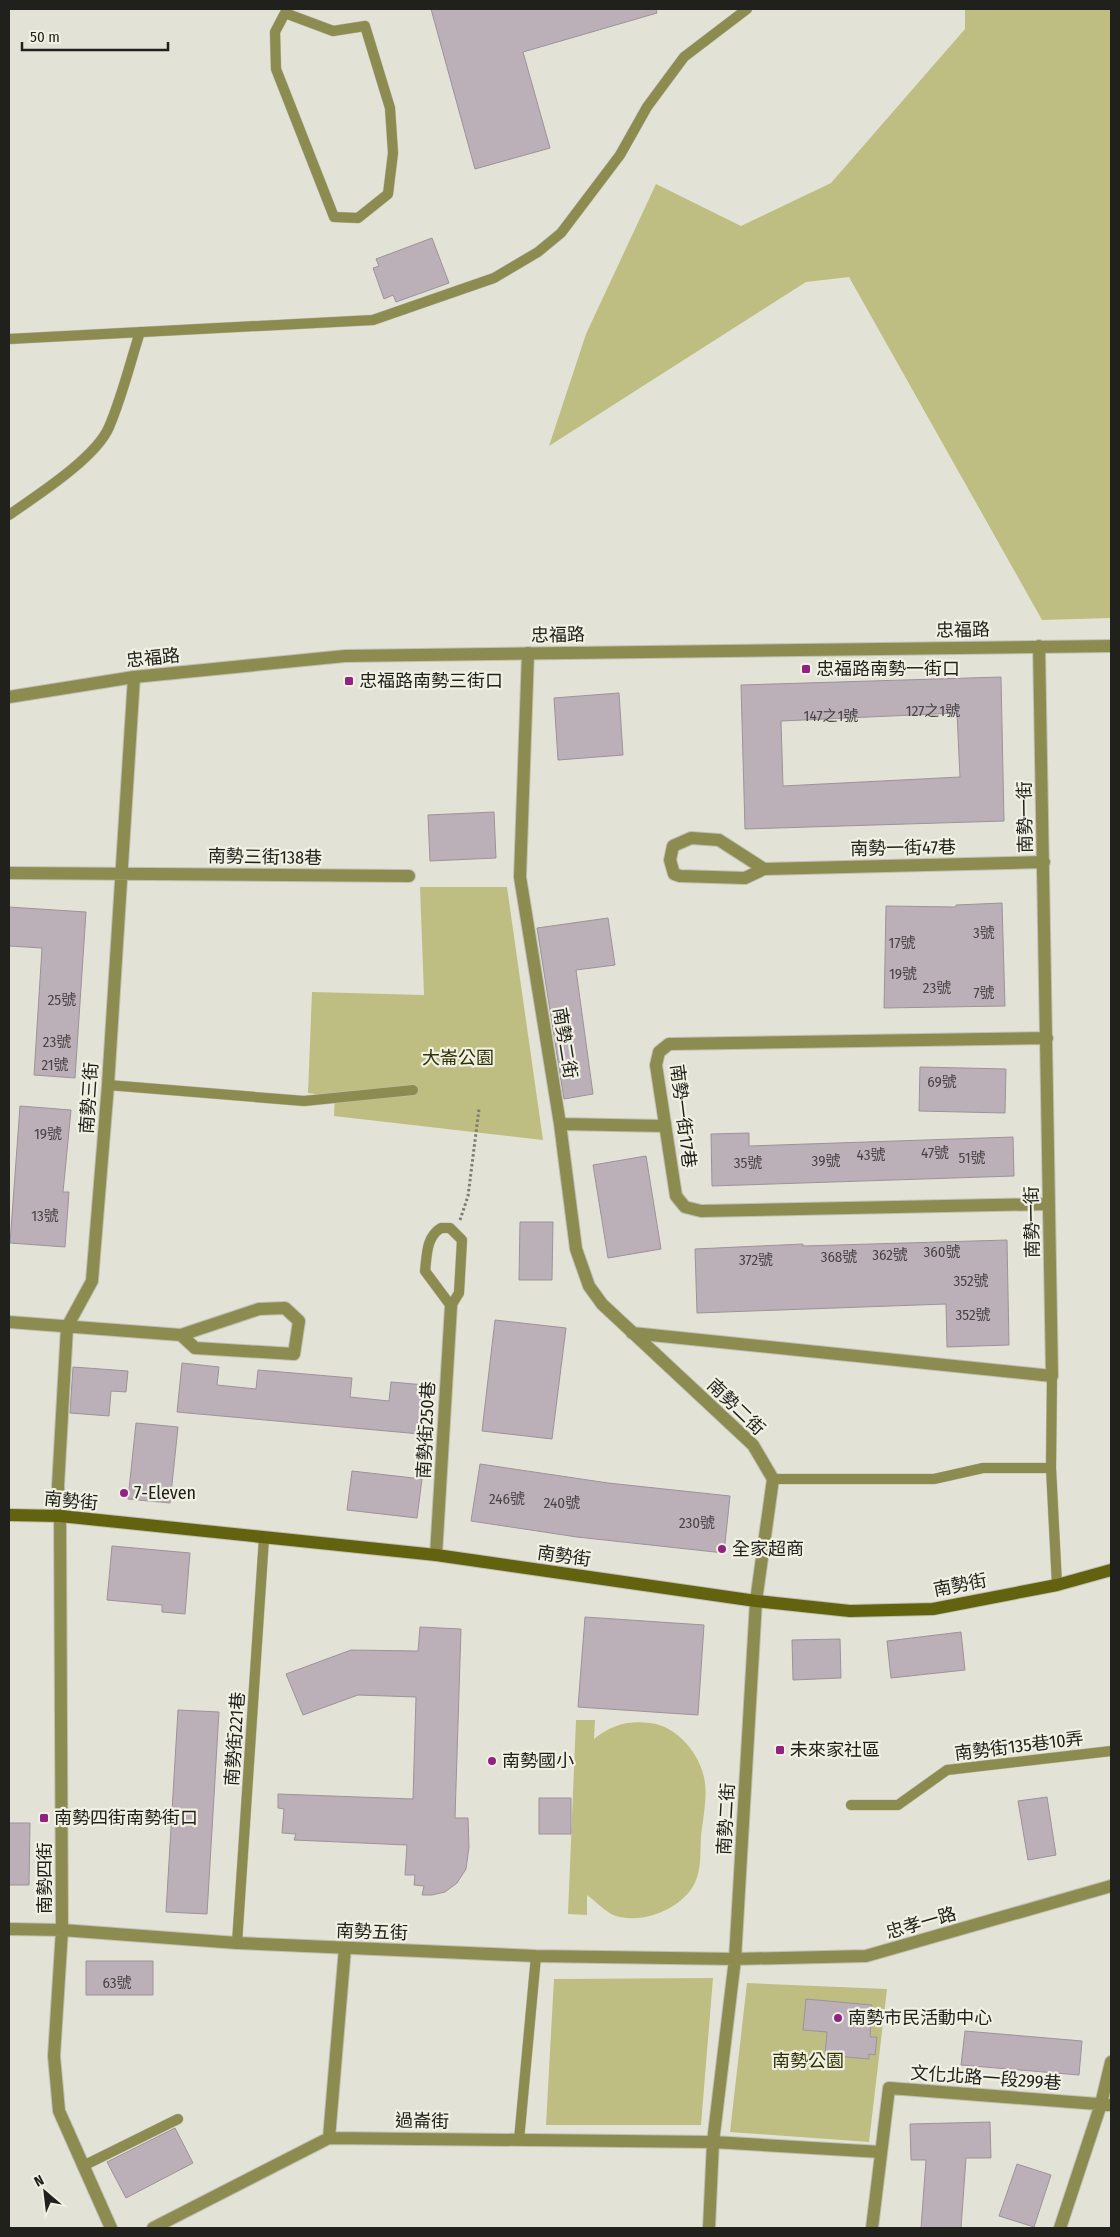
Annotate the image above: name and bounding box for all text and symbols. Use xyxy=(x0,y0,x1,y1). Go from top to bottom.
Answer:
scale bar xyxy=(22,20,169,52)
text: 50 m xyxy=(30,28,60,46)
street label: 忠福路 xyxy=(936,619,990,641)
street label: 忠福路 xyxy=(531,624,585,646)
street label: 忠福路 xyxy=(125,644,181,672)
place label: 忠福路南勢一街口 xyxy=(816,658,960,680)
marker: 忠福路南勢一街口 xyxy=(800,663,812,675)
place label: 忠福路南勢三街口 xyxy=(359,670,503,692)
marker: 忠福路南勢三街口 xyxy=(343,675,355,687)
house number: 127之1號 xyxy=(906,702,960,720)
house number: 147之1號 xyxy=(804,707,858,725)
street label: 南勢一街 xyxy=(1013,781,1037,853)
street label: 南勢一街47巷 xyxy=(850,836,956,860)
street label: 南勢三街138巷 xyxy=(208,845,322,869)
house number: 3號 xyxy=(973,924,995,942)
house number: 17號 xyxy=(889,934,915,952)
house number: 19號 xyxy=(889,965,917,983)
house number: 23號 xyxy=(923,979,951,997)
house number: 7號 xyxy=(973,984,995,1002)
house number: 25號 xyxy=(48,991,76,1009)
street label: 南勢二街 xyxy=(549,1006,581,1080)
house number: 23號 xyxy=(43,1033,71,1051)
park label: 大崙公園 xyxy=(422,1047,494,1069)
house number: 21號 xyxy=(41,1056,69,1074)
street label: 南勢三街 xyxy=(76,1061,102,1135)
street label: 南勢一街17巷 xyxy=(666,1063,700,1169)
house number: 69號 xyxy=(927,1073,957,1091)
house number: 19號 xyxy=(34,1125,62,1143)
house number: 47號 xyxy=(921,1144,949,1162)
house number: 43號 xyxy=(857,1146,885,1164)
house number: 51號 xyxy=(958,1149,986,1167)
house number: 39號 xyxy=(812,1152,840,1170)
house number: 35號 xyxy=(734,1154,762,1172)
street label: 南勢一街 xyxy=(1020,1186,1044,1258)
house number: 13號 xyxy=(31,1207,59,1225)
house number: 360號 xyxy=(923,1243,961,1261)
house number: 362號 xyxy=(872,1246,908,1264)
house number: 368號 xyxy=(821,1248,857,1266)
house number: 372號 xyxy=(739,1251,773,1269)
house number: 352號 xyxy=(953,1272,989,1290)
house number: 352號 xyxy=(955,1306,991,1324)
street label: 南勢二街 xyxy=(702,1374,770,1440)
street label: 南勢街250巷 xyxy=(412,1381,440,1479)
place label: 7-Eleven xyxy=(134,1482,196,1504)
marker: 7-Eleven xyxy=(118,1487,130,1499)
street label: 南勢街 xyxy=(43,1488,99,1514)
house number: 246號 xyxy=(489,1490,525,1508)
house number: 240號 xyxy=(544,1494,580,1512)
house number: 230號 xyxy=(679,1514,715,1532)
place label: 全家超商 xyxy=(732,1538,804,1560)
street label: 南勢街 xyxy=(536,1541,592,1571)
marker: 全家超商 xyxy=(716,1543,728,1555)
street label: 南勢街 xyxy=(931,1569,989,1601)
street label: 南勢街221巷 xyxy=(221,1691,249,1787)
street label: 南勢街135巷10弄 xyxy=(953,1727,1085,1765)
place label: 未來家社區 xyxy=(790,1739,880,1761)
marker: 未來家社區 xyxy=(774,1744,786,1756)
place label: 南勢國小 xyxy=(502,1750,574,1772)
marker: 南勢國小 xyxy=(486,1755,498,1767)
street label: 南勢二街 xyxy=(713,1782,739,1856)
place label: 南勢四街南勢街口 xyxy=(54,1807,198,1829)
marker: 南勢四街南勢街口 xyxy=(38,1812,50,1824)
street label: 南勢四街 xyxy=(34,1842,56,1914)
street label: 忠孝一路 xyxy=(883,1903,959,1943)
street label: 南勢五街 xyxy=(336,1920,408,1944)
house number: 63號 xyxy=(102,1974,132,1992)
place label: 南勢市民活動中心 xyxy=(848,2007,992,2029)
marker: 南勢市民活動中心 xyxy=(832,2012,844,2024)
park label: 南勢公園 xyxy=(772,2050,844,2072)
street label: 文化北路一段299巷 xyxy=(910,2062,1062,2094)
street label: 過崙街 xyxy=(395,2110,449,2132)
north arrow xyxy=(20,2167,70,2217)
text: N xyxy=(31,2171,47,2190)

